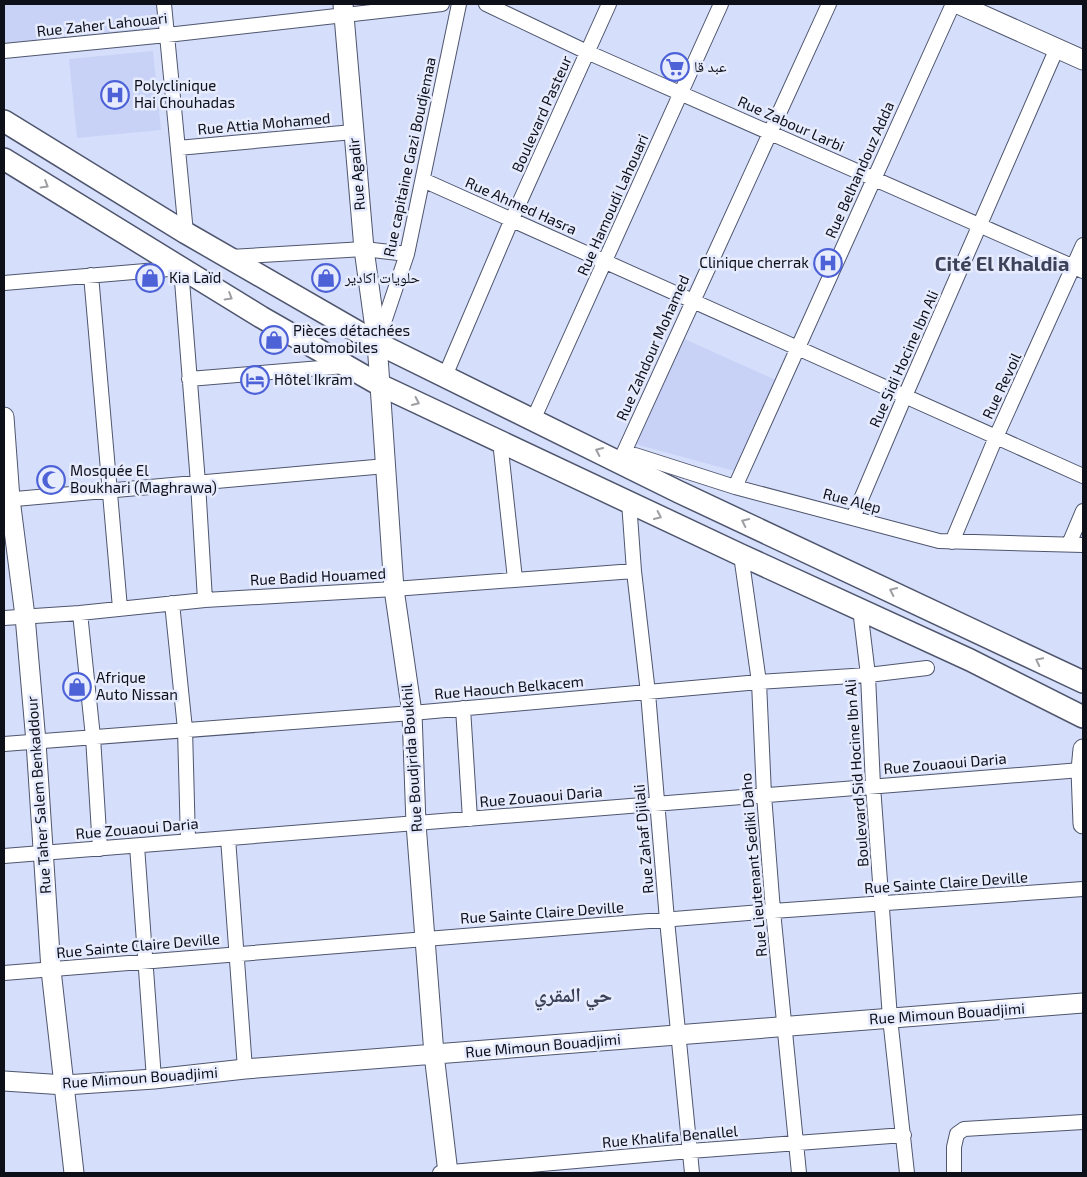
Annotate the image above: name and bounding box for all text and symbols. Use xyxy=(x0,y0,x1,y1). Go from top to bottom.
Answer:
street label: Rue Zaher Lahouari xyxy=(36,8,168,40)
supermarket icon: عبد قا xyxy=(660,52,690,82)
street label: Boulevard Pasteur xyxy=(507,53,575,175)
street label: Rue capitaine Gazi Boudjemaa xyxy=(379,55,440,259)
place label: عبد قا xyxy=(694,57,727,75)
place label: Polyclinique Hai Chouhadas xyxy=(134,76,235,111)
hospital icon: Polyclinique Hai Chouhadas xyxy=(100,80,130,110)
street label: Rue Zabour Larbi xyxy=(735,92,848,155)
street label: Rue Belhandouz Adda xyxy=(821,98,897,241)
street label: Rue Attia Mohamed xyxy=(197,108,331,138)
street label: Rue Hamoudi Lahouari xyxy=(573,131,651,278)
street label: Rue Agadir xyxy=(344,137,368,211)
street label: Rue Ahmed Hasra xyxy=(463,172,580,238)
one-way arrow xyxy=(40,178,49,188)
hospital icon: Clinique cherrak xyxy=(813,248,843,278)
district label: Cité El Khaldia xyxy=(935,251,1069,275)
place label: Clinique cherrak xyxy=(699,253,809,271)
shop icon: Kia Laïd xyxy=(135,263,165,293)
shop icon: حلويات اكادير xyxy=(311,263,341,293)
place label: Kia Laïd xyxy=(169,268,221,286)
place label: حلويات اكادير xyxy=(344,268,421,287)
street label: Rue Zahdour Mohamed xyxy=(612,272,692,423)
street label: Rue Sidi Hocine Ibn Ali xyxy=(865,287,941,430)
one-way arrow xyxy=(223,291,232,301)
place label: Pièces détachées automobiles xyxy=(293,321,410,356)
shop icon: Pièces détachées automobiles xyxy=(259,325,289,355)
street label: Rue Revoil xyxy=(978,349,1024,422)
hotel icon: Hôtel Ikram xyxy=(240,365,270,395)
place label: Hôtel Ikram xyxy=(274,370,353,388)
one-way arrow xyxy=(411,395,420,405)
one-way arrow xyxy=(595,447,604,458)
place label: Mosquée El Boukhari (Maghrawa) xyxy=(70,461,217,496)
mosque icon: Mosquée El Boukhari (Maghrawa) xyxy=(36,465,66,495)
street label: Rue Alep xyxy=(821,484,883,516)
one-way arrow xyxy=(653,510,662,520)
one-way arrow xyxy=(741,518,750,529)
street label: Rue Badid Houamed xyxy=(249,563,386,589)
one-way arrow xyxy=(889,587,898,597)
one-way arrow xyxy=(1035,656,1044,667)
place label: Afrique Auto Nissan xyxy=(96,668,178,703)
shop icon: Afrique Auto Nissan xyxy=(62,672,92,702)
street label: Rue Haouch Belkacem xyxy=(433,672,584,703)
street label: Boulevard Sid Hocine Ibn Ali xyxy=(840,679,872,868)
street label: Rue Boudjrida Boukhil xyxy=(397,683,426,833)
street label: Rue Taher Salem Benkaddour xyxy=(22,696,54,895)
street label: Rue Zouaoui Daria xyxy=(883,749,1007,777)
street label: Rue Lieutenant Sediki Daho xyxy=(736,772,770,958)
street label: Rue Zouaoui Daria xyxy=(479,782,603,810)
street label: Rue Zahaf Djilali xyxy=(629,783,658,895)
street label: Rue Zouaoui Daria xyxy=(75,814,199,842)
street label: Rue Sainte Claire Deville xyxy=(863,867,1028,897)
street label: Rue Sainte Claire Deville xyxy=(459,897,624,927)
street label: Rue Sainte Claire Deville xyxy=(55,929,220,961)
district label: حي المقري xyxy=(534,982,612,1011)
street label: Rue Mimoun Bouadjimi xyxy=(869,999,1025,1028)
street label: Rue Mimoun Bouadjimi xyxy=(464,1029,621,1062)
street label: Rue Mimoun Bouadjimi xyxy=(62,1063,218,1092)
street label: Rue Khalifa Benallel xyxy=(601,1121,739,1151)

